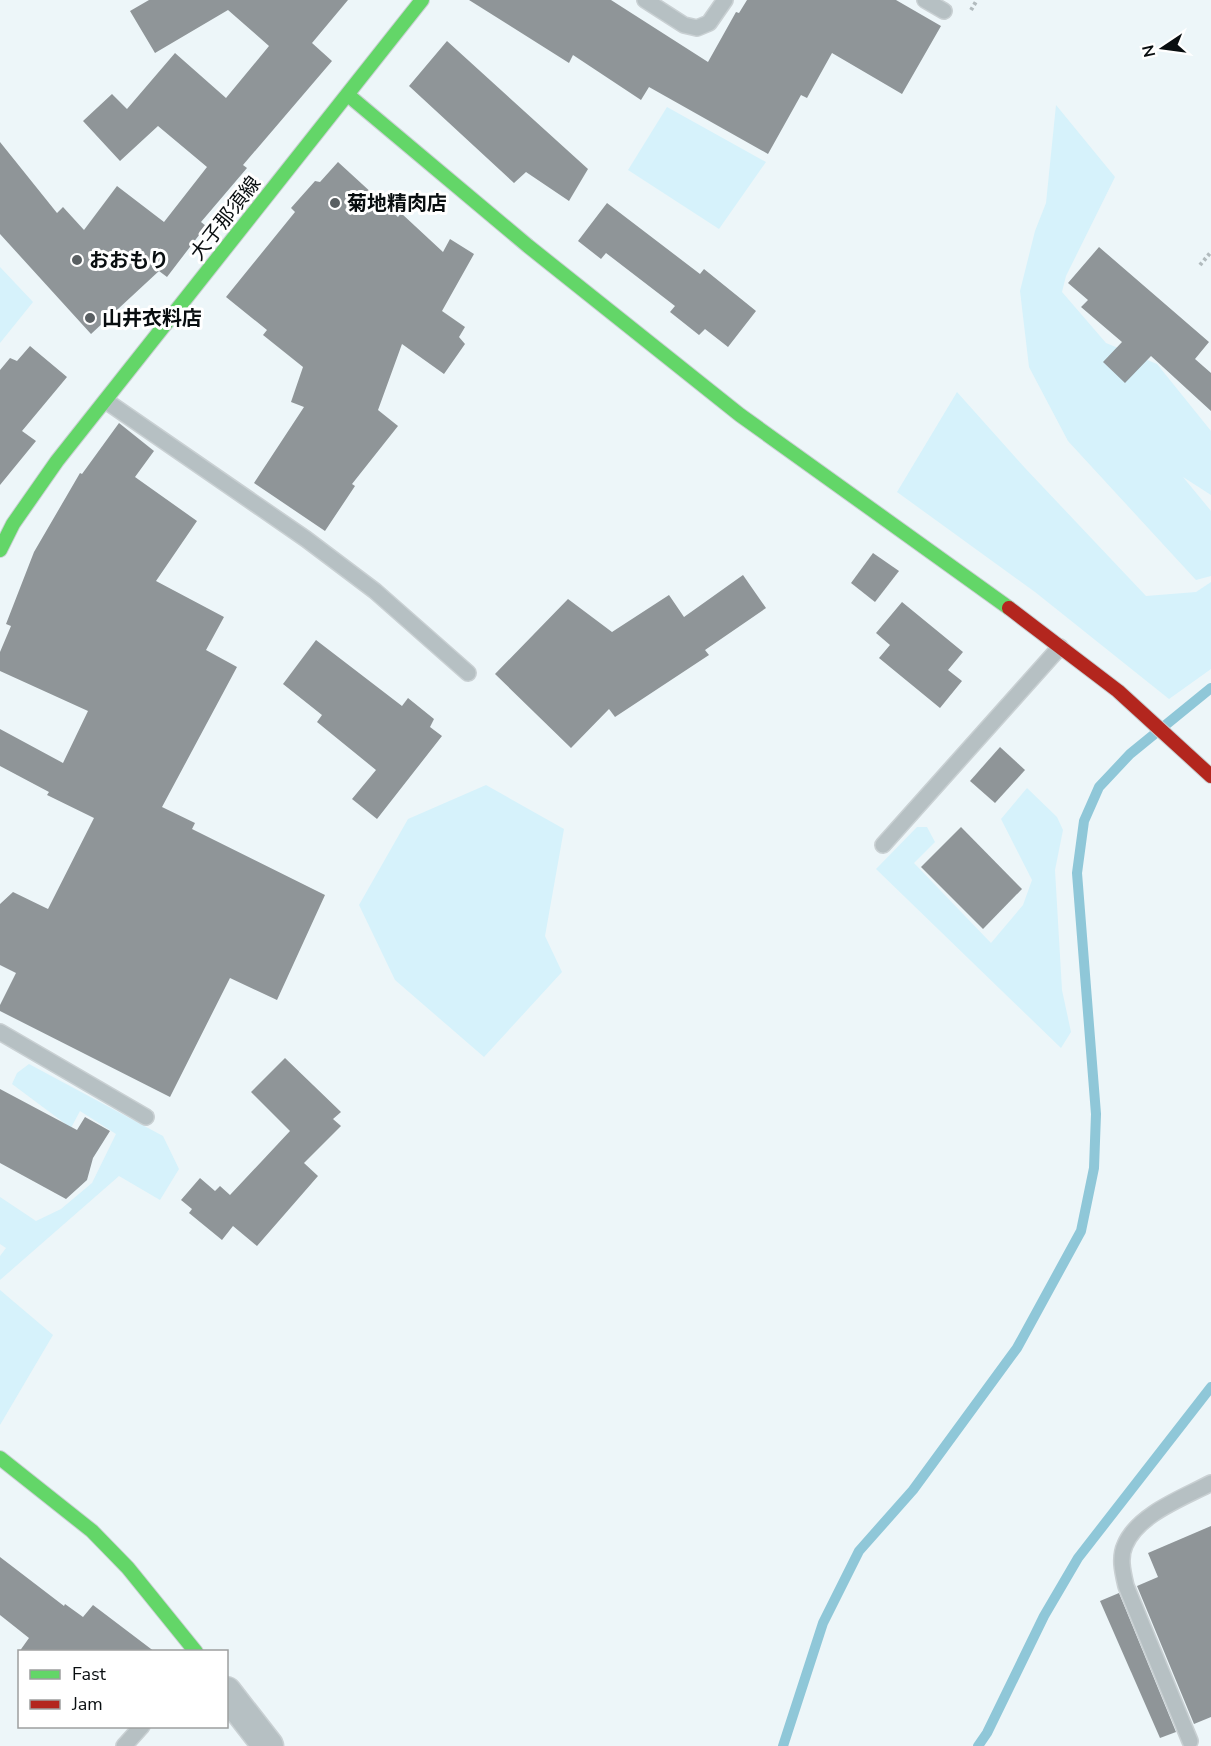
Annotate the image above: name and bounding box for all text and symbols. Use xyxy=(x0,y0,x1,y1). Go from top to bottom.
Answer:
north arrow xyxy=(1133,18,1193,78)
text: N xyxy=(1137,43,1161,59)
street label: 大子那須線 xyxy=(184,171,267,266)
place label: 菊地精肉店 xyxy=(347,190,447,217)
marker: 菊地精肉店 xyxy=(328,196,342,210)
place label: おおもり xyxy=(89,247,169,274)
marker: おおもり xyxy=(70,253,84,267)
place label: 山井衣料店 xyxy=(102,305,202,332)
marker: 山井衣料店 xyxy=(83,311,97,325)
legend xyxy=(18,1650,228,1728)
text: Fast xyxy=(72,1662,107,1686)
text: Jam xyxy=(71,1692,103,1716)

